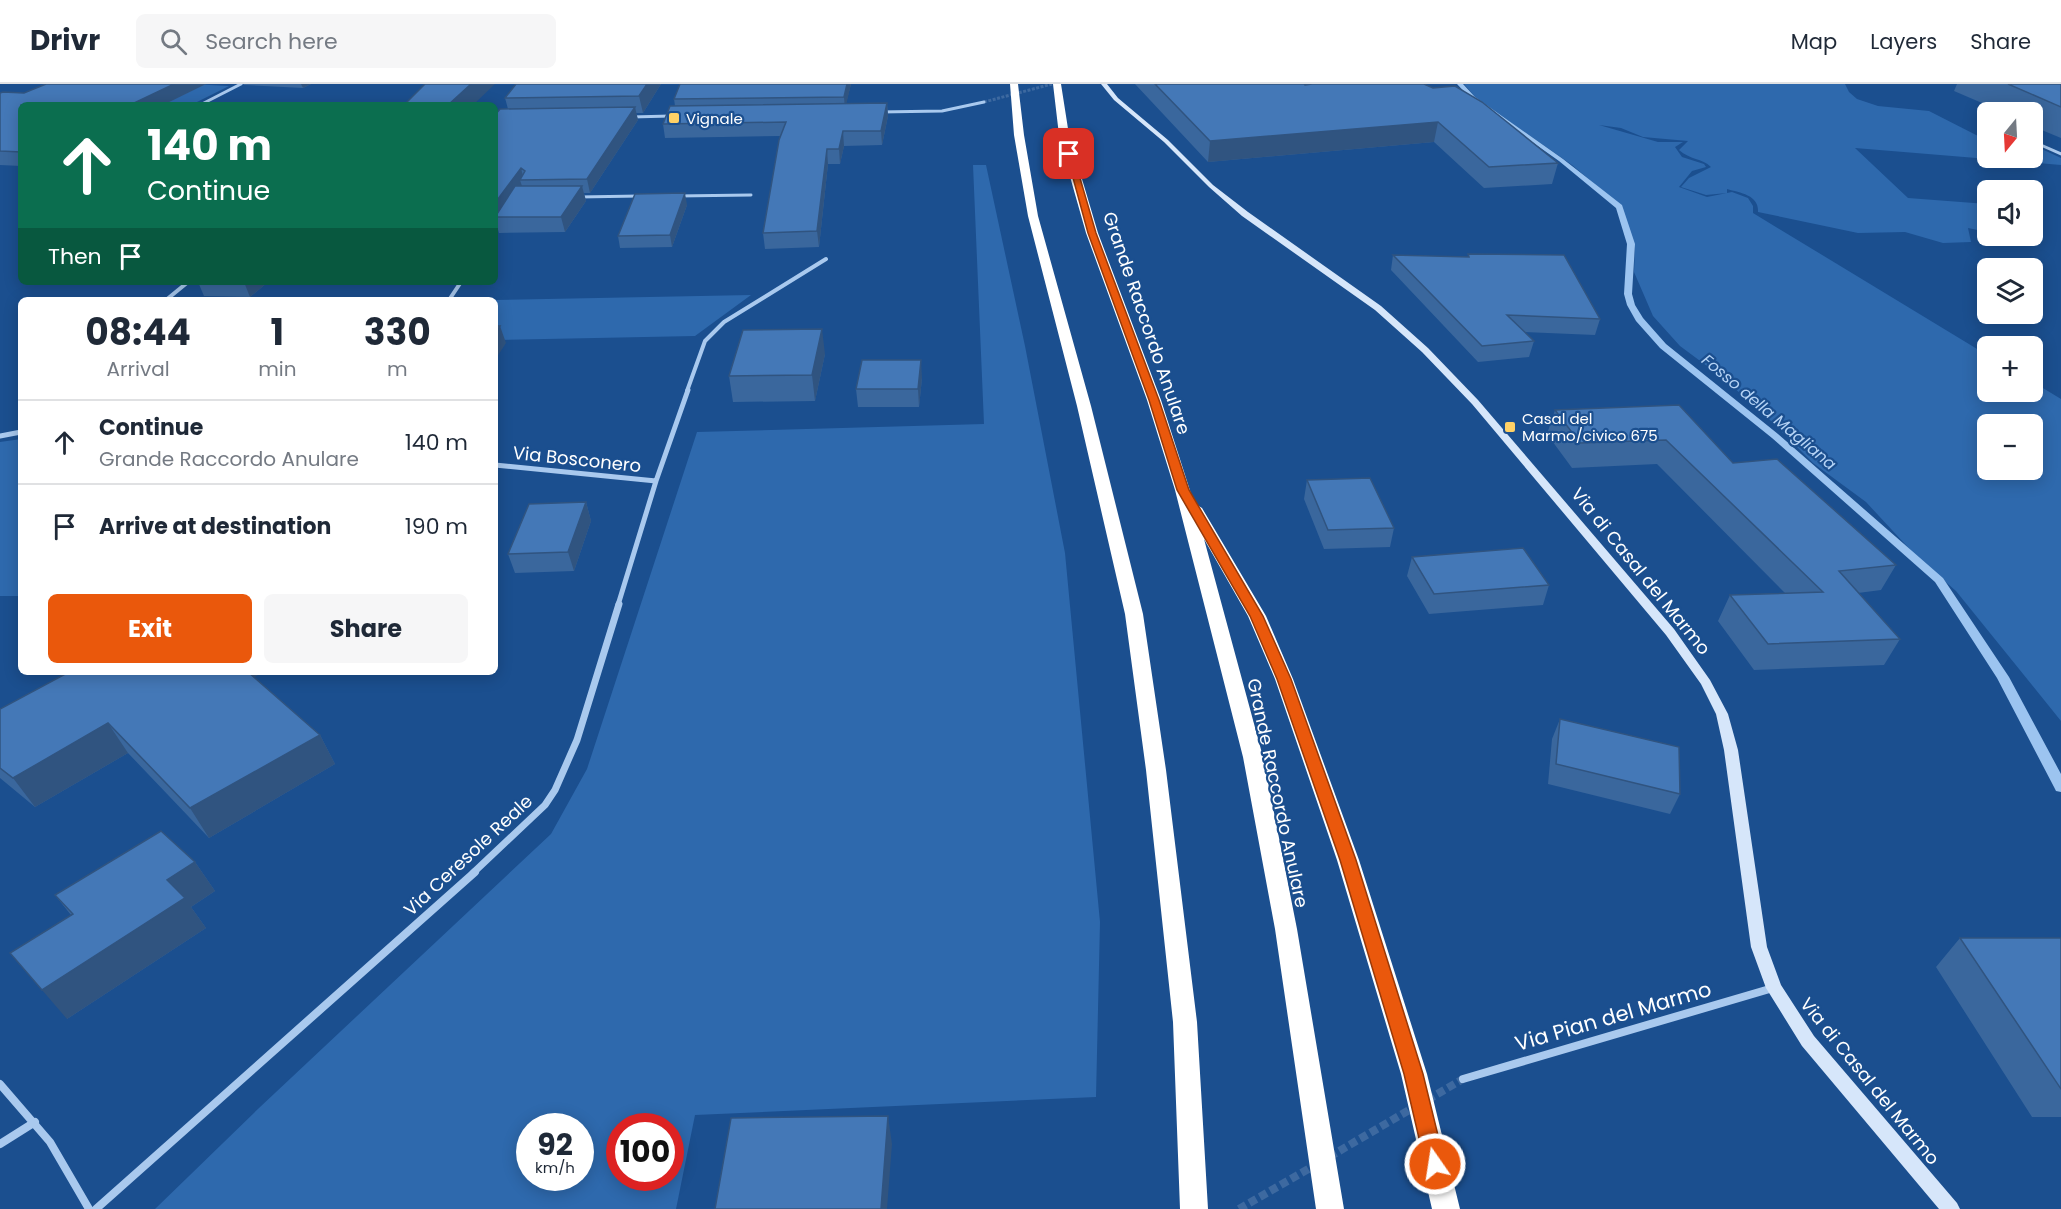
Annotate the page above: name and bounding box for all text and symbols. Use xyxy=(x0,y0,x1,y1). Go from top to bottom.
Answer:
search box xyxy=(136,14,556,68)
text: Drivr xyxy=(30,21,100,60)
icon: search xyxy=(157,25,190,58)
text: Search here xyxy=(205,26,338,57)
text: Map xyxy=(1791,27,1837,56)
text: Layers xyxy=(1870,27,1937,56)
text: Share xyxy=(1970,27,2031,56)
north arrow xyxy=(1977,102,2043,168)
map controls xyxy=(1977,102,2043,480)
place label: Vignale xyxy=(686,108,743,129)
marker: Vignale xyxy=(667,111,681,125)
text: 140 m xyxy=(147,116,272,175)
icon: ahead xyxy=(48,126,126,204)
pin xyxy=(1043,128,1094,179)
icon: arrive xyxy=(1052,137,1085,170)
text: Continue xyxy=(147,172,270,209)
button: sound xyxy=(1977,180,2043,246)
street label: Grande Raccordo Anulare xyxy=(1097,208,1197,438)
icon: arrive xyxy=(114,240,147,273)
text: Then xyxy=(48,241,102,272)
button: layers xyxy=(1977,258,2043,324)
text: 08:44 xyxy=(85,307,191,358)
text: 1 xyxy=(271,307,284,358)
text: 330 xyxy=(364,307,431,358)
button: + xyxy=(1977,336,2043,402)
water label: Fosso della Magliana xyxy=(1697,349,1841,475)
text: Arrival xyxy=(107,355,170,383)
text: min xyxy=(258,355,297,383)
text: m xyxy=(387,355,408,383)
place label: Casal del Marmo/civico 675 xyxy=(1522,408,1658,446)
text: Continue xyxy=(99,412,203,443)
button: − xyxy=(1977,414,2043,480)
marker: Casal del Marmo/civico 675 xyxy=(1503,420,1517,434)
icon: ahead xyxy=(48,426,81,459)
text: 140 m xyxy=(405,427,468,458)
street label: Via Bosconero xyxy=(512,440,642,478)
text: Grande Raccordo Anulare xyxy=(99,445,359,473)
street label: Via di Casal del Marmo xyxy=(1566,482,1716,660)
icon: arrive xyxy=(48,510,81,543)
text: Arrive at destination xyxy=(99,511,331,542)
text: 190 m xyxy=(405,511,468,542)
button: Exit xyxy=(48,594,252,663)
button: Share xyxy=(264,594,468,663)
street label: Grande Raccordo Anulare xyxy=(1241,676,1315,910)
street label: Via Ceresole Reale xyxy=(398,789,538,921)
street label: Via Pian del Marmo xyxy=(1511,974,1715,1058)
street label: Via di Casal del Marmo xyxy=(1795,992,1945,1170)
speed limit sign: 100 xyxy=(606,1113,684,1191)
text: 92 xyxy=(537,1123,573,1166)
position arrow xyxy=(1403,1132,1467,1196)
text: km/h xyxy=(535,1157,575,1178)

